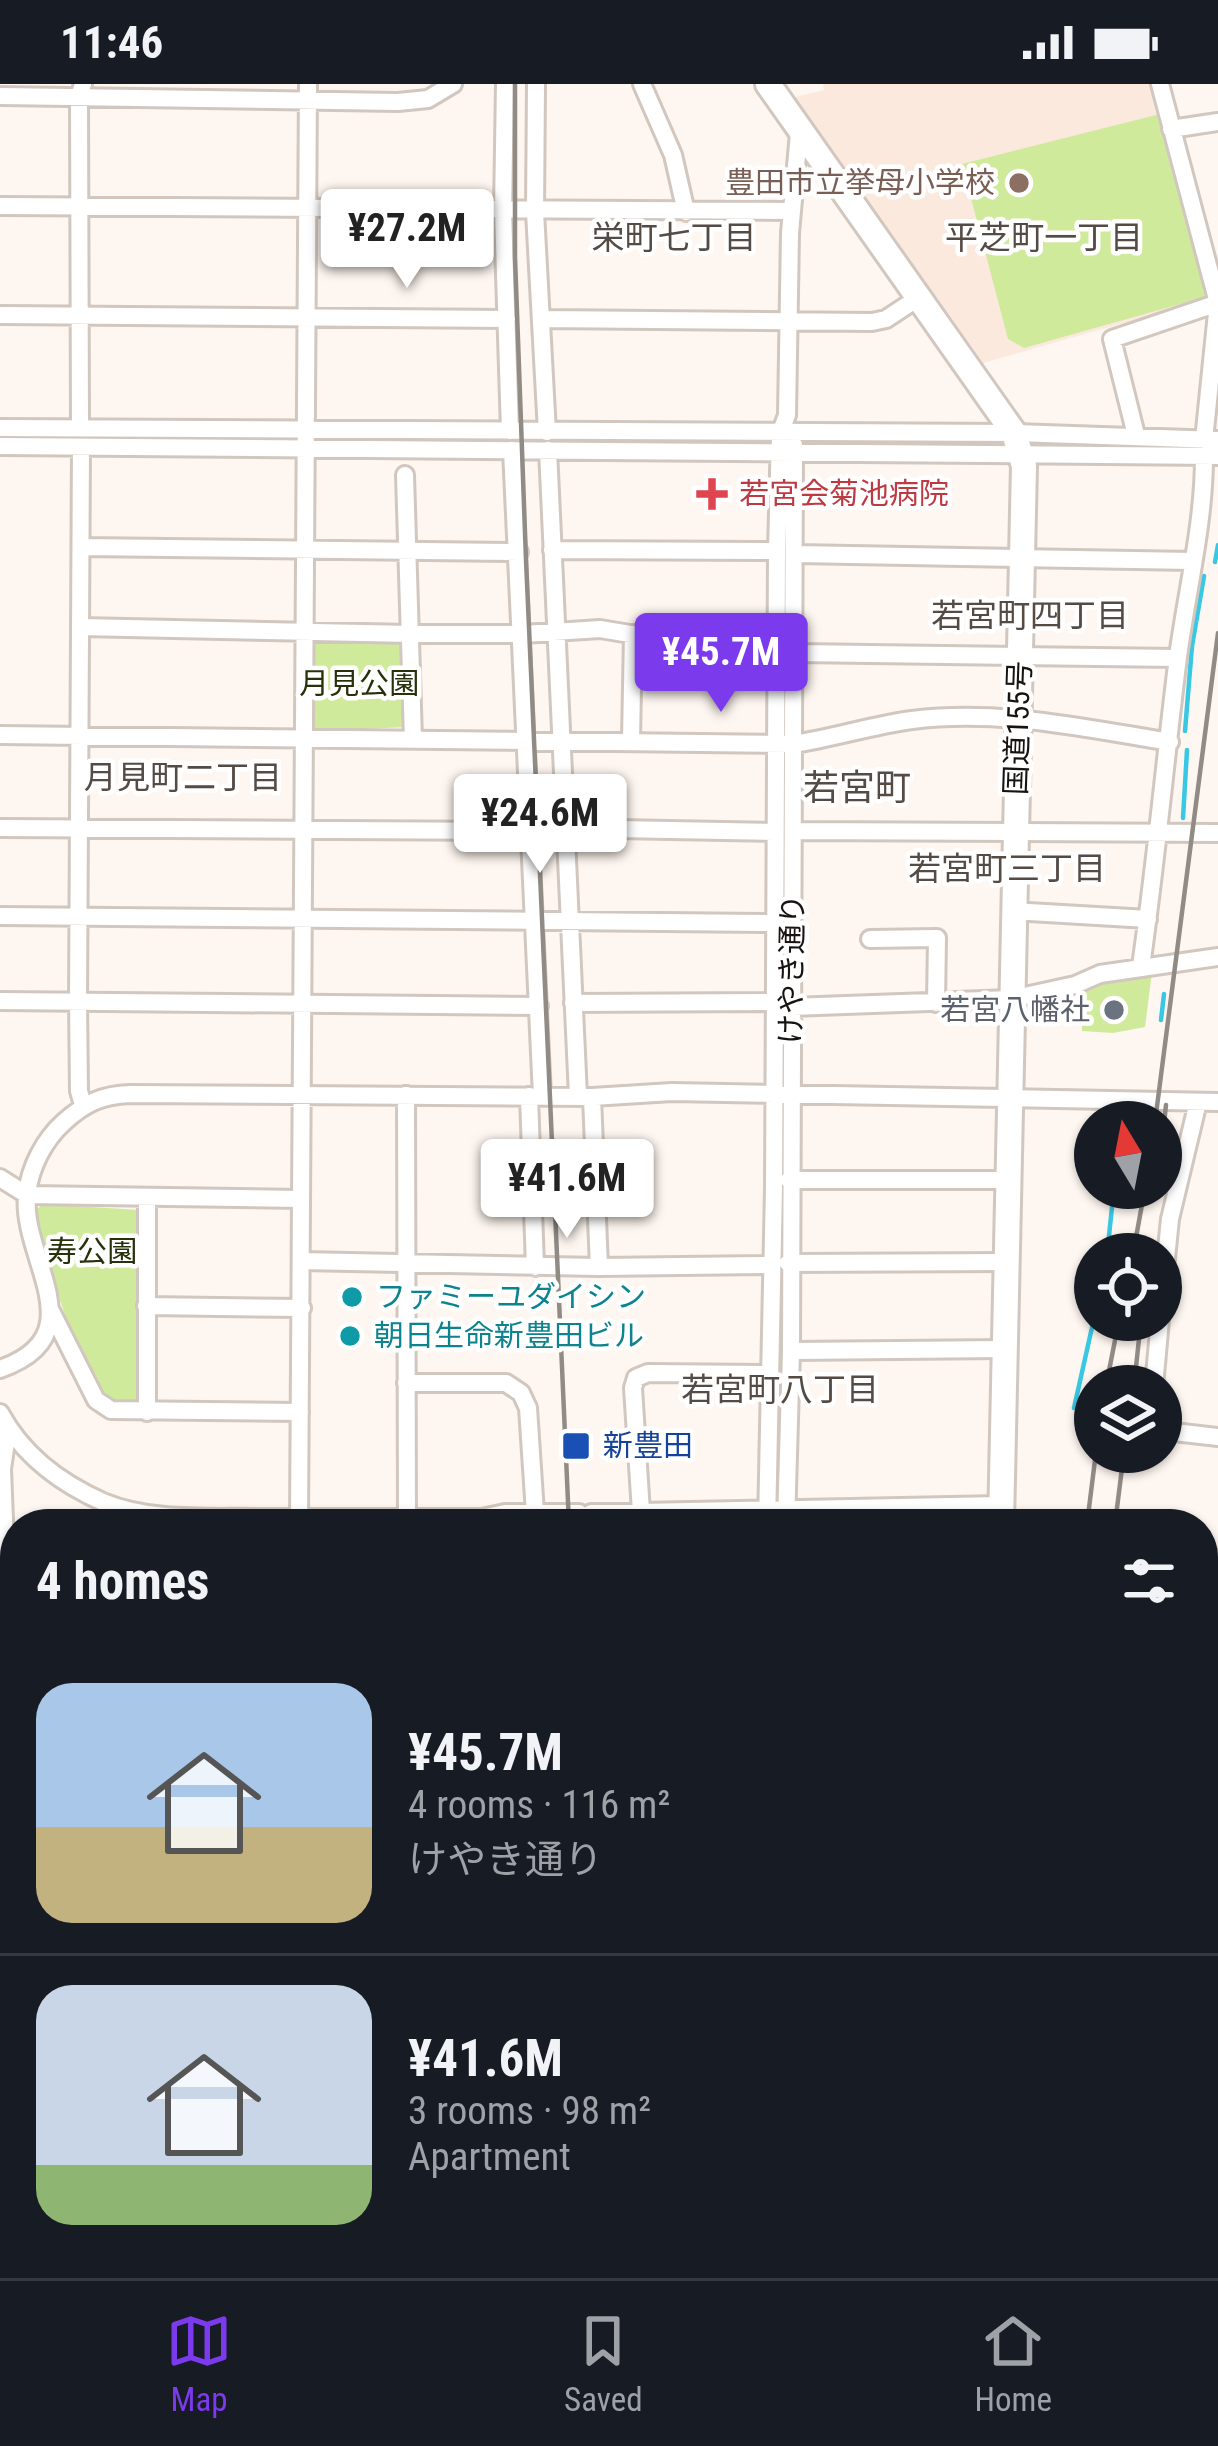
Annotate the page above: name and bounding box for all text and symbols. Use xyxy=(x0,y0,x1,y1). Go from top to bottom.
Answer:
text: 11:46 xyxy=(60,16,163,69)
place label: 豊田市立挙母小学校 xyxy=(725,165,995,200)
marker: 豊田市立挙母小学校 xyxy=(1006,170,1032,196)
pin: ¥27.2M xyxy=(309,189,505,291)
text: ¥27.2M xyxy=(348,205,466,251)
district label: 栄町七丁目 xyxy=(592,218,757,257)
district label: 平芝町一丁目 xyxy=(945,218,1143,257)
place label: 若宮会菊池病院 xyxy=(739,476,949,511)
marker: 若宮会菊池病院 xyxy=(696,478,728,510)
district label: 若宮町四丁目 xyxy=(931,596,1129,635)
pin: ¥45.7M xyxy=(623,613,819,715)
text: ¥45.7M xyxy=(662,629,780,675)
street label: 国道155号 xyxy=(998,660,1037,796)
park label: 月見公園 xyxy=(299,666,419,701)
district label: 月見町二丁目 xyxy=(84,758,282,797)
district label: 若宮町 xyxy=(803,767,911,809)
pin: ¥24.6M xyxy=(442,774,638,876)
text: ¥24.6M xyxy=(481,790,599,836)
district label: 若宮町三丁目 xyxy=(908,849,1106,888)
street label: けやき通り xyxy=(773,894,810,1044)
place label: 若宮八幡社 xyxy=(940,992,1090,1027)
marker: 若宮八幡社 xyxy=(1101,997,1127,1023)
north arrow xyxy=(1074,1101,1182,1209)
map controls xyxy=(1074,1101,1182,1473)
pin: ¥41.6M xyxy=(469,1139,665,1241)
text: ¥41.6M xyxy=(508,1155,626,1201)
button: locate xyxy=(1074,1233,1182,1341)
park label: 寿公園 xyxy=(47,1234,137,1269)
place label: ファミーユダイシン xyxy=(376,1279,646,1314)
marker: ファミーユダイシン xyxy=(339,1284,365,1310)
place label: 朝日生命新豊田ビル xyxy=(374,1318,644,1353)
marker: 朝日生命新豊田ビル xyxy=(337,1323,363,1349)
button: layers xyxy=(1074,1365,1182,1473)
district label: 若宮町八丁目 xyxy=(681,1370,879,1409)
place label: 新豊田 xyxy=(603,1428,693,1463)
marker: 新豊田 xyxy=(560,1430,592,1462)
icon: filters xyxy=(1116,1548,1182,1614)
text: 4 homes xyxy=(36,1552,209,1611)
text: ¥45.7M xyxy=(408,1723,563,1782)
icon: home xyxy=(132,1731,276,1875)
text: 4 rooms · 116 m² xyxy=(408,1782,670,1828)
text: けやき通り xyxy=(408,1837,603,1883)
text: ¥41.6M xyxy=(408,2029,563,2088)
icon: home xyxy=(132,2033,276,2177)
text: 3 rooms · 98 m² xyxy=(408,2088,651,2134)
text: Apartment xyxy=(408,2134,571,2180)
tab: Map xyxy=(166,2308,232,2419)
tab: Saved xyxy=(564,2308,643,2419)
tab: Home xyxy=(975,2308,1052,2419)

